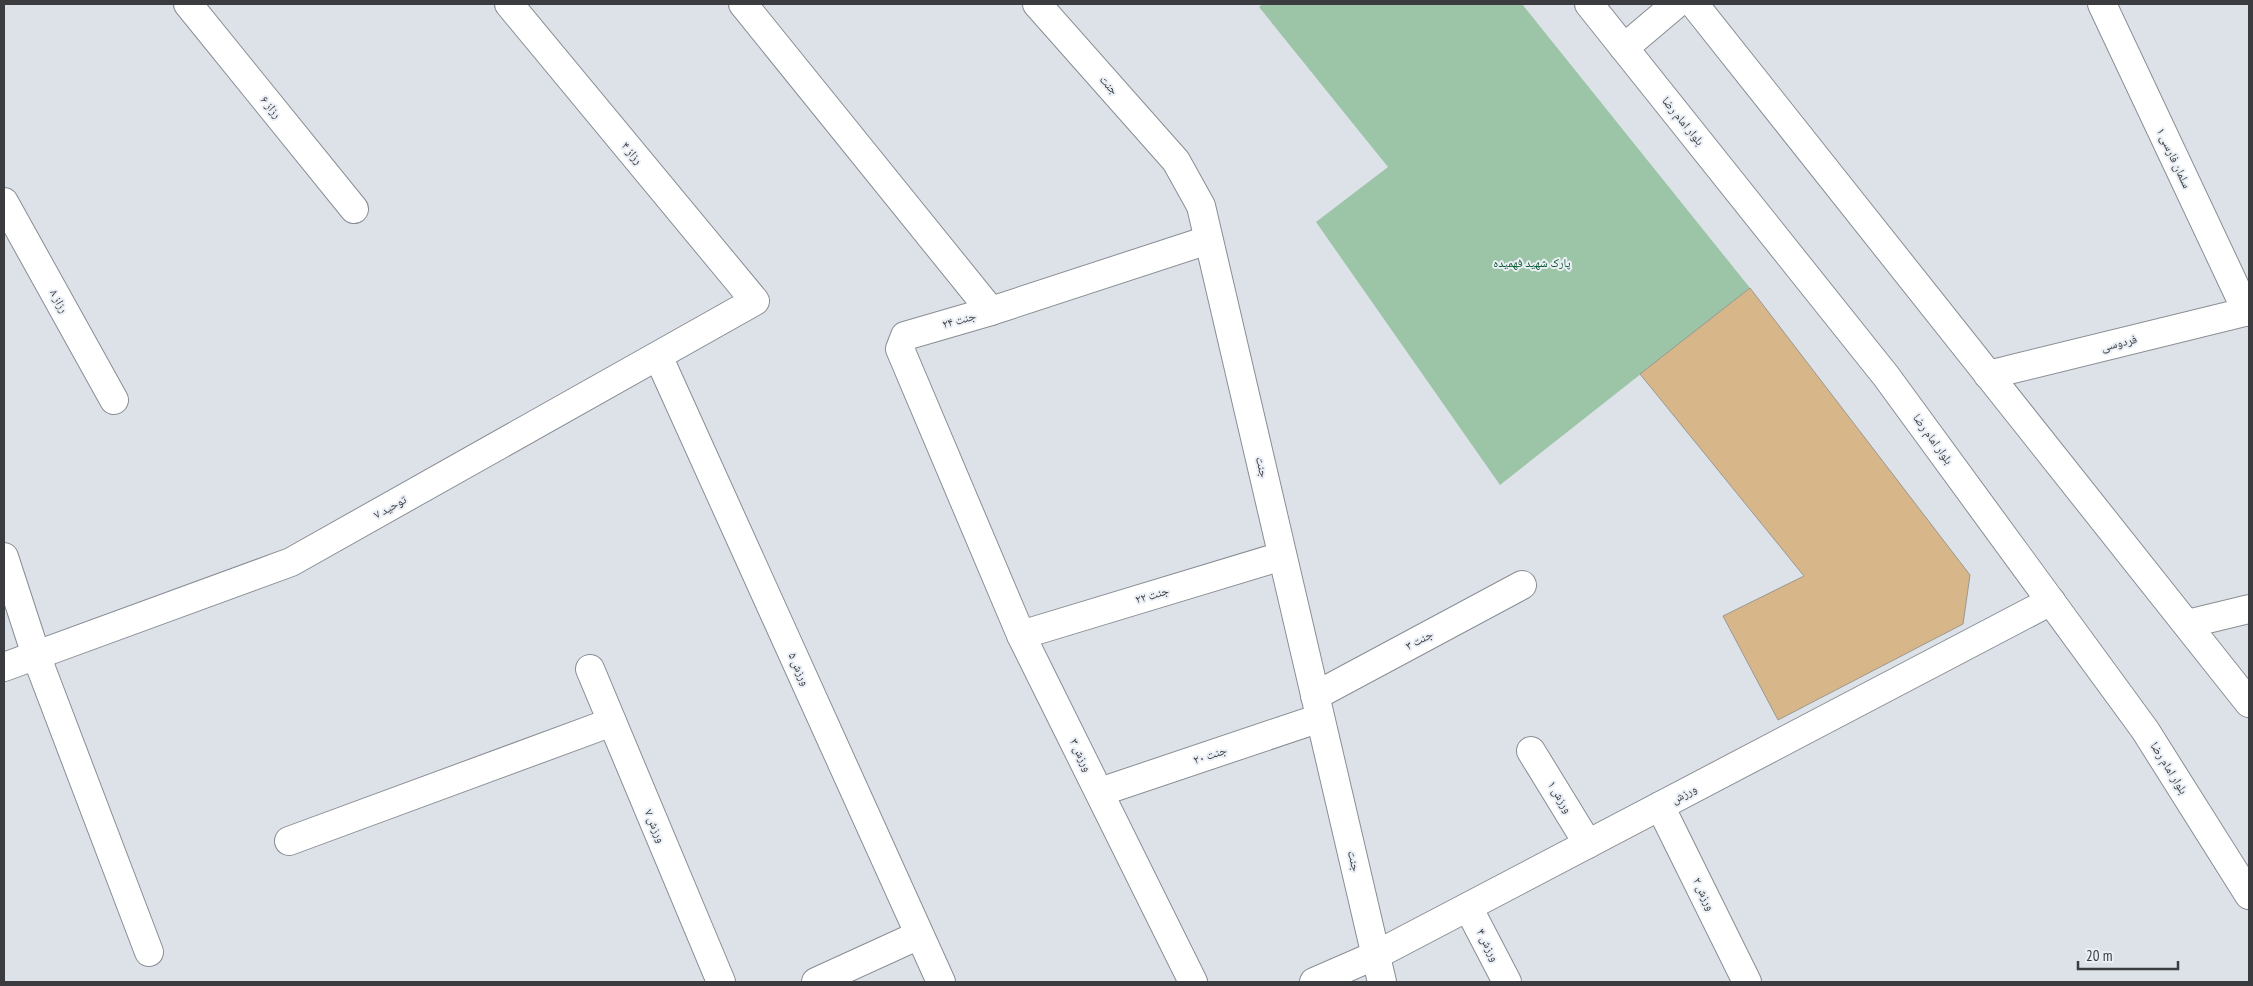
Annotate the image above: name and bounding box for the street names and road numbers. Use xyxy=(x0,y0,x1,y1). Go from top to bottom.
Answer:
street label: جنت xyxy=(1097,72,1122,98)
street label: رزاز ۶ xyxy=(258,92,285,121)
street label: بلوار امام رضا xyxy=(1658,93,1708,149)
street label: سلمان فارسی ۱ xyxy=(2154,125,2195,191)
street label: رزاز ۴ xyxy=(619,138,646,167)
street label: رزاز ۸ xyxy=(47,286,72,316)
street label: جنت ۲۴ xyxy=(940,307,978,332)
street label: فردوسی xyxy=(2099,331,2138,354)
street label: بلوار امام رضا xyxy=(1909,411,1957,467)
street label: جنت xyxy=(1253,455,1272,479)
street label: توحید ۷ xyxy=(371,491,409,522)
street label: جنت ۲۲ xyxy=(1133,582,1171,607)
street label: جنت ۳ xyxy=(1402,626,1435,653)
street label: ورزش ۵ xyxy=(785,650,813,688)
street label: ورزش ۳ xyxy=(1067,736,1096,774)
street label: بلوار امام رضا xyxy=(2147,739,2191,797)
street label: جنت ۲۰ xyxy=(1191,742,1229,767)
street label: ورزش ۱ xyxy=(1545,778,1576,816)
street label: ورزش xyxy=(1668,781,1699,807)
street label: ورزش ۷ xyxy=(642,807,669,845)
street label: جنت xyxy=(1345,849,1364,873)
street label: ورزش ۲ xyxy=(1690,875,1719,913)
street label: ورزش ۴ xyxy=(1474,926,1503,964)

